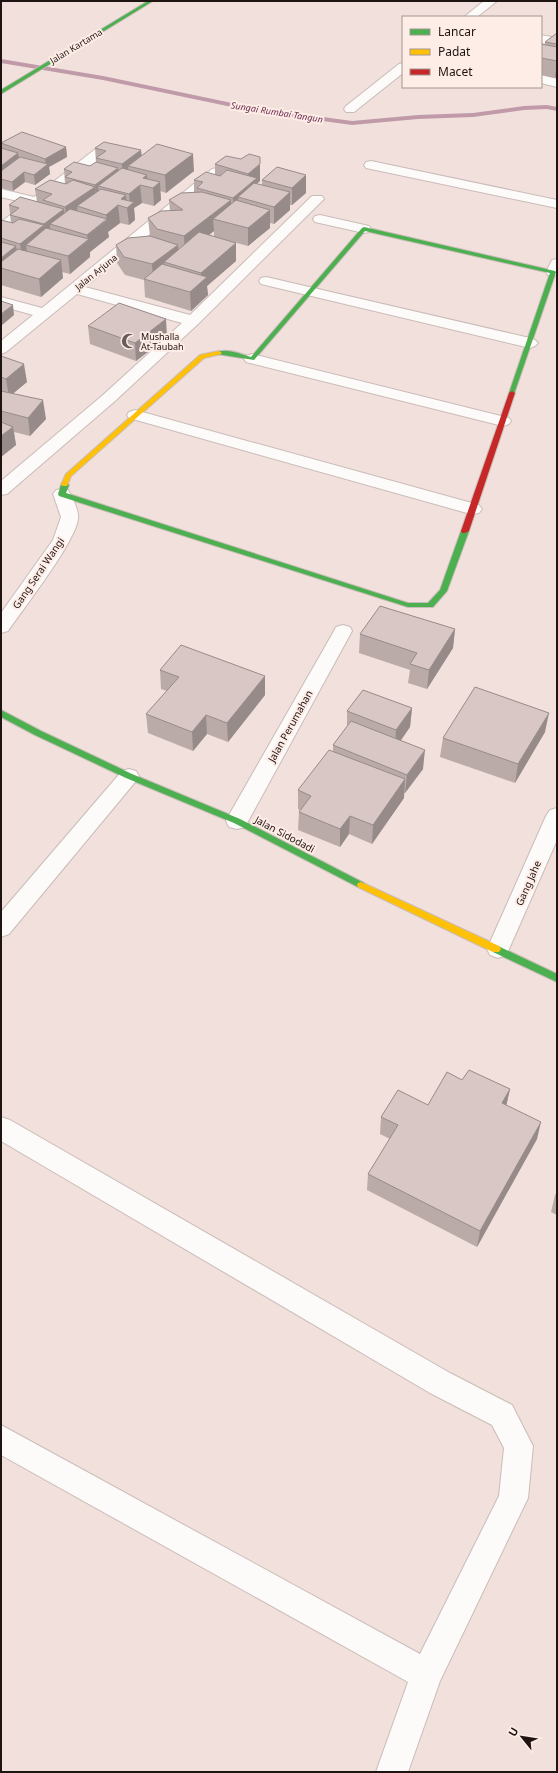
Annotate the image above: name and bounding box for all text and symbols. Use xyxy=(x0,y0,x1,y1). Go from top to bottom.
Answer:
legend xyxy=(402,16,542,88)
text: Lancar xyxy=(438,23,476,40)
street label: Jalan Kartama xyxy=(47,25,105,67)
text: Padat xyxy=(438,43,471,60)
text: Macet xyxy=(438,63,473,80)
water label: Sungai Rumbai Tangun xyxy=(230,98,324,126)
street label: Jalan Arjuna xyxy=(71,251,120,294)
place label: Mushalla At-Taubah xyxy=(141,330,184,353)
mosque icon: Mushalla At-Taubah xyxy=(120,332,138,350)
street label: Gang Serai Wangi xyxy=(9,535,67,611)
street label: Jalan Perumahan xyxy=(264,688,316,765)
street label: Jalan Sidodadi xyxy=(252,812,317,856)
street label: Gang Jahe xyxy=(512,858,544,908)
north arrow xyxy=(502,1717,542,1757)
text: U xyxy=(504,1724,521,1739)

